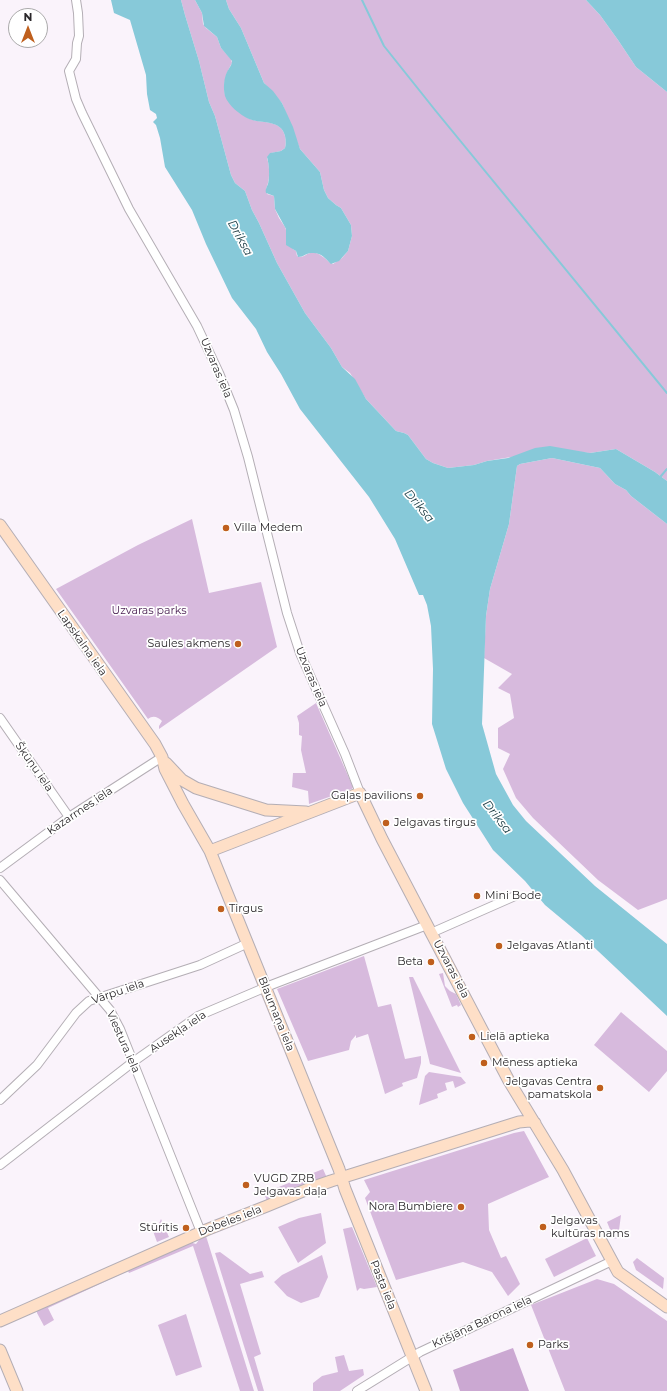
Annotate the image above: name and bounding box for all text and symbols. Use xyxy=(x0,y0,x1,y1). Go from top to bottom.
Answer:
north arrow xyxy=(8,8,48,48)
text: N xyxy=(24,10,32,24)
water label: Driksa xyxy=(224,218,256,258)
street label: Uzvaras iela xyxy=(197,336,235,400)
water label: Driksa xyxy=(401,487,437,525)
place label: Villa Medem xyxy=(234,521,303,535)
marker: Villa Medem xyxy=(221,523,231,533)
park label: Uzvaras parks xyxy=(111,604,187,618)
street label: Lapskalna iela xyxy=(54,607,110,679)
place label: Saules akmens xyxy=(147,637,230,651)
marker: Saules akmens xyxy=(233,639,243,649)
street label: Uzvaras iela xyxy=(292,645,330,709)
street label: Šķūņu iela xyxy=(12,740,56,794)
street label: Kazarmes iela xyxy=(45,784,115,838)
place label: Gaļas pavilions xyxy=(331,789,412,803)
marker: Gaļas pavilions xyxy=(415,791,425,801)
water label: Driksa xyxy=(479,797,515,837)
place label: Jelgavas tirgus xyxy=(394,816,476,830)
marker: Jelgavas tirgus xyxy=(381,818,391,828)
place label: Mini Bode xyxy=(485,889,541,903)
marker: Mini Bode xyxy=(472,891,482,901)
place label: Tirgus xyxy=(229,902,263,916)
marker: Tirgus xyxy=(216,904,226,914)
street label: Uzvaras iela xyxy=(430,938,472,1000)
place label: Jelgavas Atlanti xyxy=(507,939,593,953)
marker: Jelgavas Atlanti xyxy=(494,941,504,951)
place label: Beta xyxy=(397,955,423,969)
marker: Beta xyxy=(426,957,436,967)
street label: Blaumaņa iela xyxy=(255,975,297,1053)
street label: Vārpu iela xyxy=(90,977,146,1007)
street label: Ausekļa iela xyxy=(147,1008,209,1056)
street label: Viestura iela xyxy=(103,1009,143,1075)
place label: Lielā aptieka xyxy=(480,1030,549,1044)
marker: Lielā aptieka xyxy=(467,1032,477,1042)
place label: Mēness aptieka xyxy=(492,1056,578,1070)
marker: Mēness aptieka xyxy=(479,1058,489,1068)
place label: Jelgavas Centra pamatskola xyxy=(506,1075,592,1101)
marker: Jelgavas Centra pamatskola xyxy=(595,1083,605,1093)
place label: VUGD ZRB Jelgavas daļa xyxy=(254,1172,327,1198)
marker: VUGD ZRB Jelgavas daļa xyxy=(241,1180,251,1190)
place label: Nora Bumbiere xyxy=(368,1200,453,1214)
marker: Nora Bumbiere xyxy=(456,1202,466,1212)
street label: Dobeles iela xyxy=(196,1203,264,1239)
place label: Jelgavas kultūras nams xyxy=(551,1214,629,1240)
place label: Stūrītis xyxy=(139,1221,178,1235)
marker: Jelgavas kultūras nams xyxy=(538,1222,548,1232)
marker: Stūrītis xyxy=(181,1223,191,1233)
street label: Pasta iela xyxy=(367,1258,399,1312)
street label: Krišjāņa Barona iela xyxy=(430,1293,534,1351)
place label: Parks xyxy=(538,1338,568,1352)
marker: Parks xyxy=(525,1340,535,1350)

